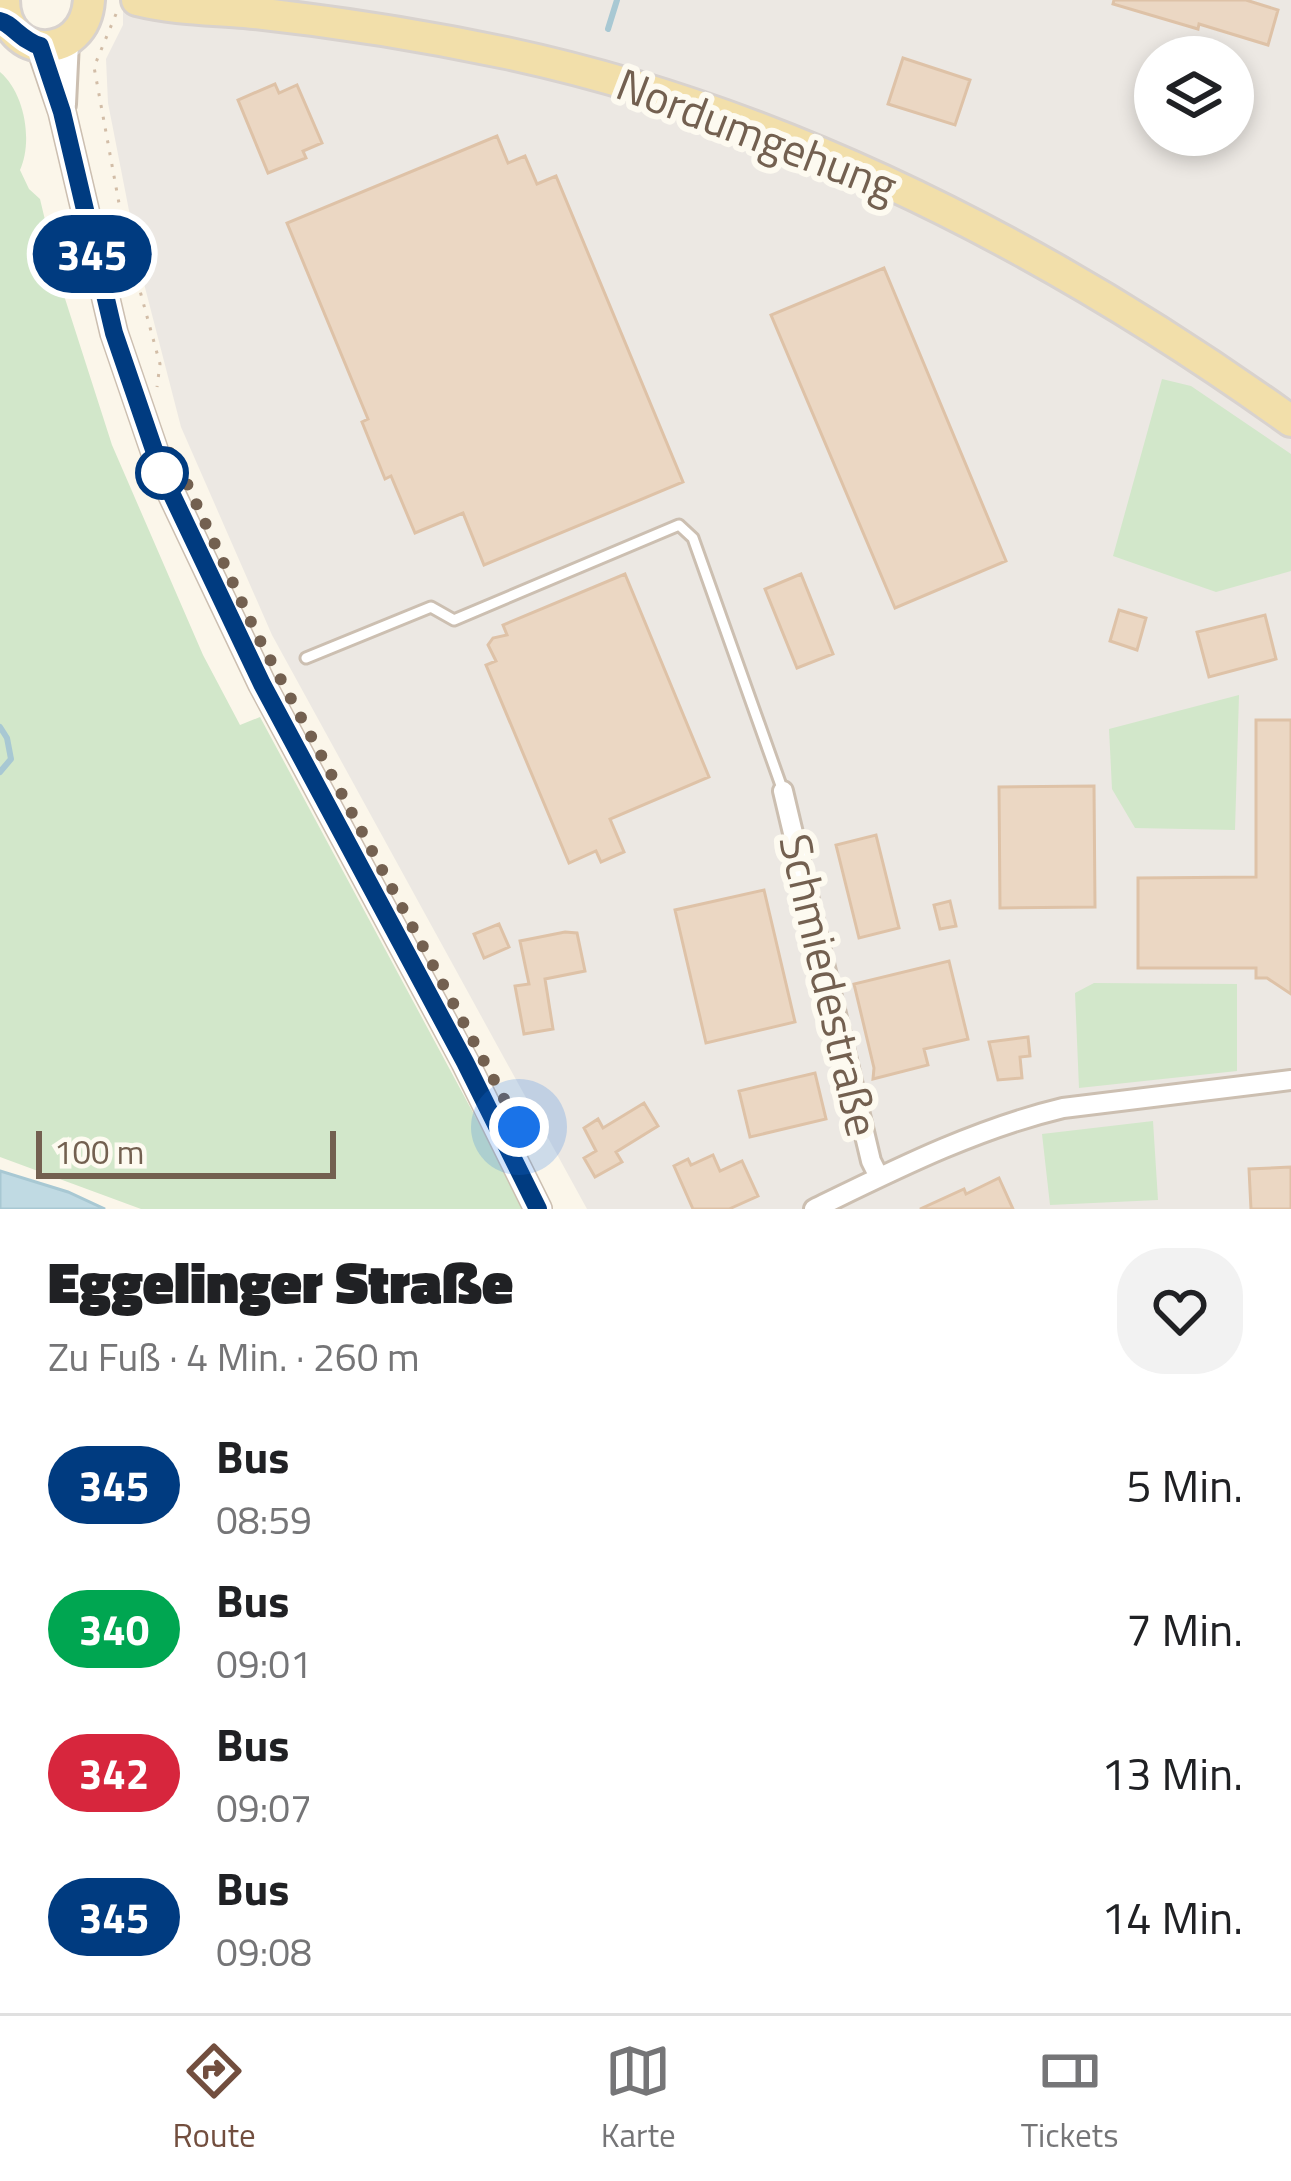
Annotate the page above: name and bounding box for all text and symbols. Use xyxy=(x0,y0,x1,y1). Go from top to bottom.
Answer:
map controls xyxy=(1134,36,1254,156)
button: layers xyxy=(1134,36,1254,156)
street label: Nordumgehung xyxy=(607,49,907,219)
line badge: 345 xyxy=(23,215,161,293)
text: 345 xyxy=(57,222,127,286)
unlabelled marker xyxy=(137,448,187,498)
street label: Schmiedestraße xyxy=(762,827,898,1143)
your location xyxy=(489,1097,549,1157)
scale bar xyxy=(36,1125,336,1178)
text: 100 m xyxy=(54,1127,144,1177)
text: Eggelinger Straße xyxy=(48,1238,513,1325)
button: heart xyxy=(1117,1248,1243,1374)
text: Zu Fuß · 4 Min. · 260 m xyxy=(48,1327,420,1386)
text: Bus xyxy=(216,1422,290,1490)
text: 5 Min. xyxy=(1126,1451,1243,1519)
text: 345 xyxy=(79,1453,149,1517)
text: 08:59 xyxy=(216,1490,312,1549)
text: Bus xyxy=(216,1566,290,1634)
text: 7 Min. xyxy=(1126,1595,1243,1663)
text: 340 xyxy=(79,1597,149,1661)
text: 09:01 xyxy=(216,1634,312,1693)
text: Bus xyxy=(216,1710,290,1778)
text: 13 Min. xyxy=(1101,1739,1243,1807)
text: 342 xyxy=(79,1741,149,1805)
text: 09:07 xyxy=(216,1778,312,1837)
text: Bus xyxy=(216,1854,290,1922)
text: 14 Min. xyxy=(1101,1883,1243,1951)
text: 345 xyxy=(79,1885,149,1949)
text: 09:08 xyxy=(216,1922,312,1981)
tab: Route xyxy=(172,2038,256,2160)
tab: Karte xyxy=(601,2038,676,2160)
tab: Tickets xyxy=(1021,2038,1119,2160)

